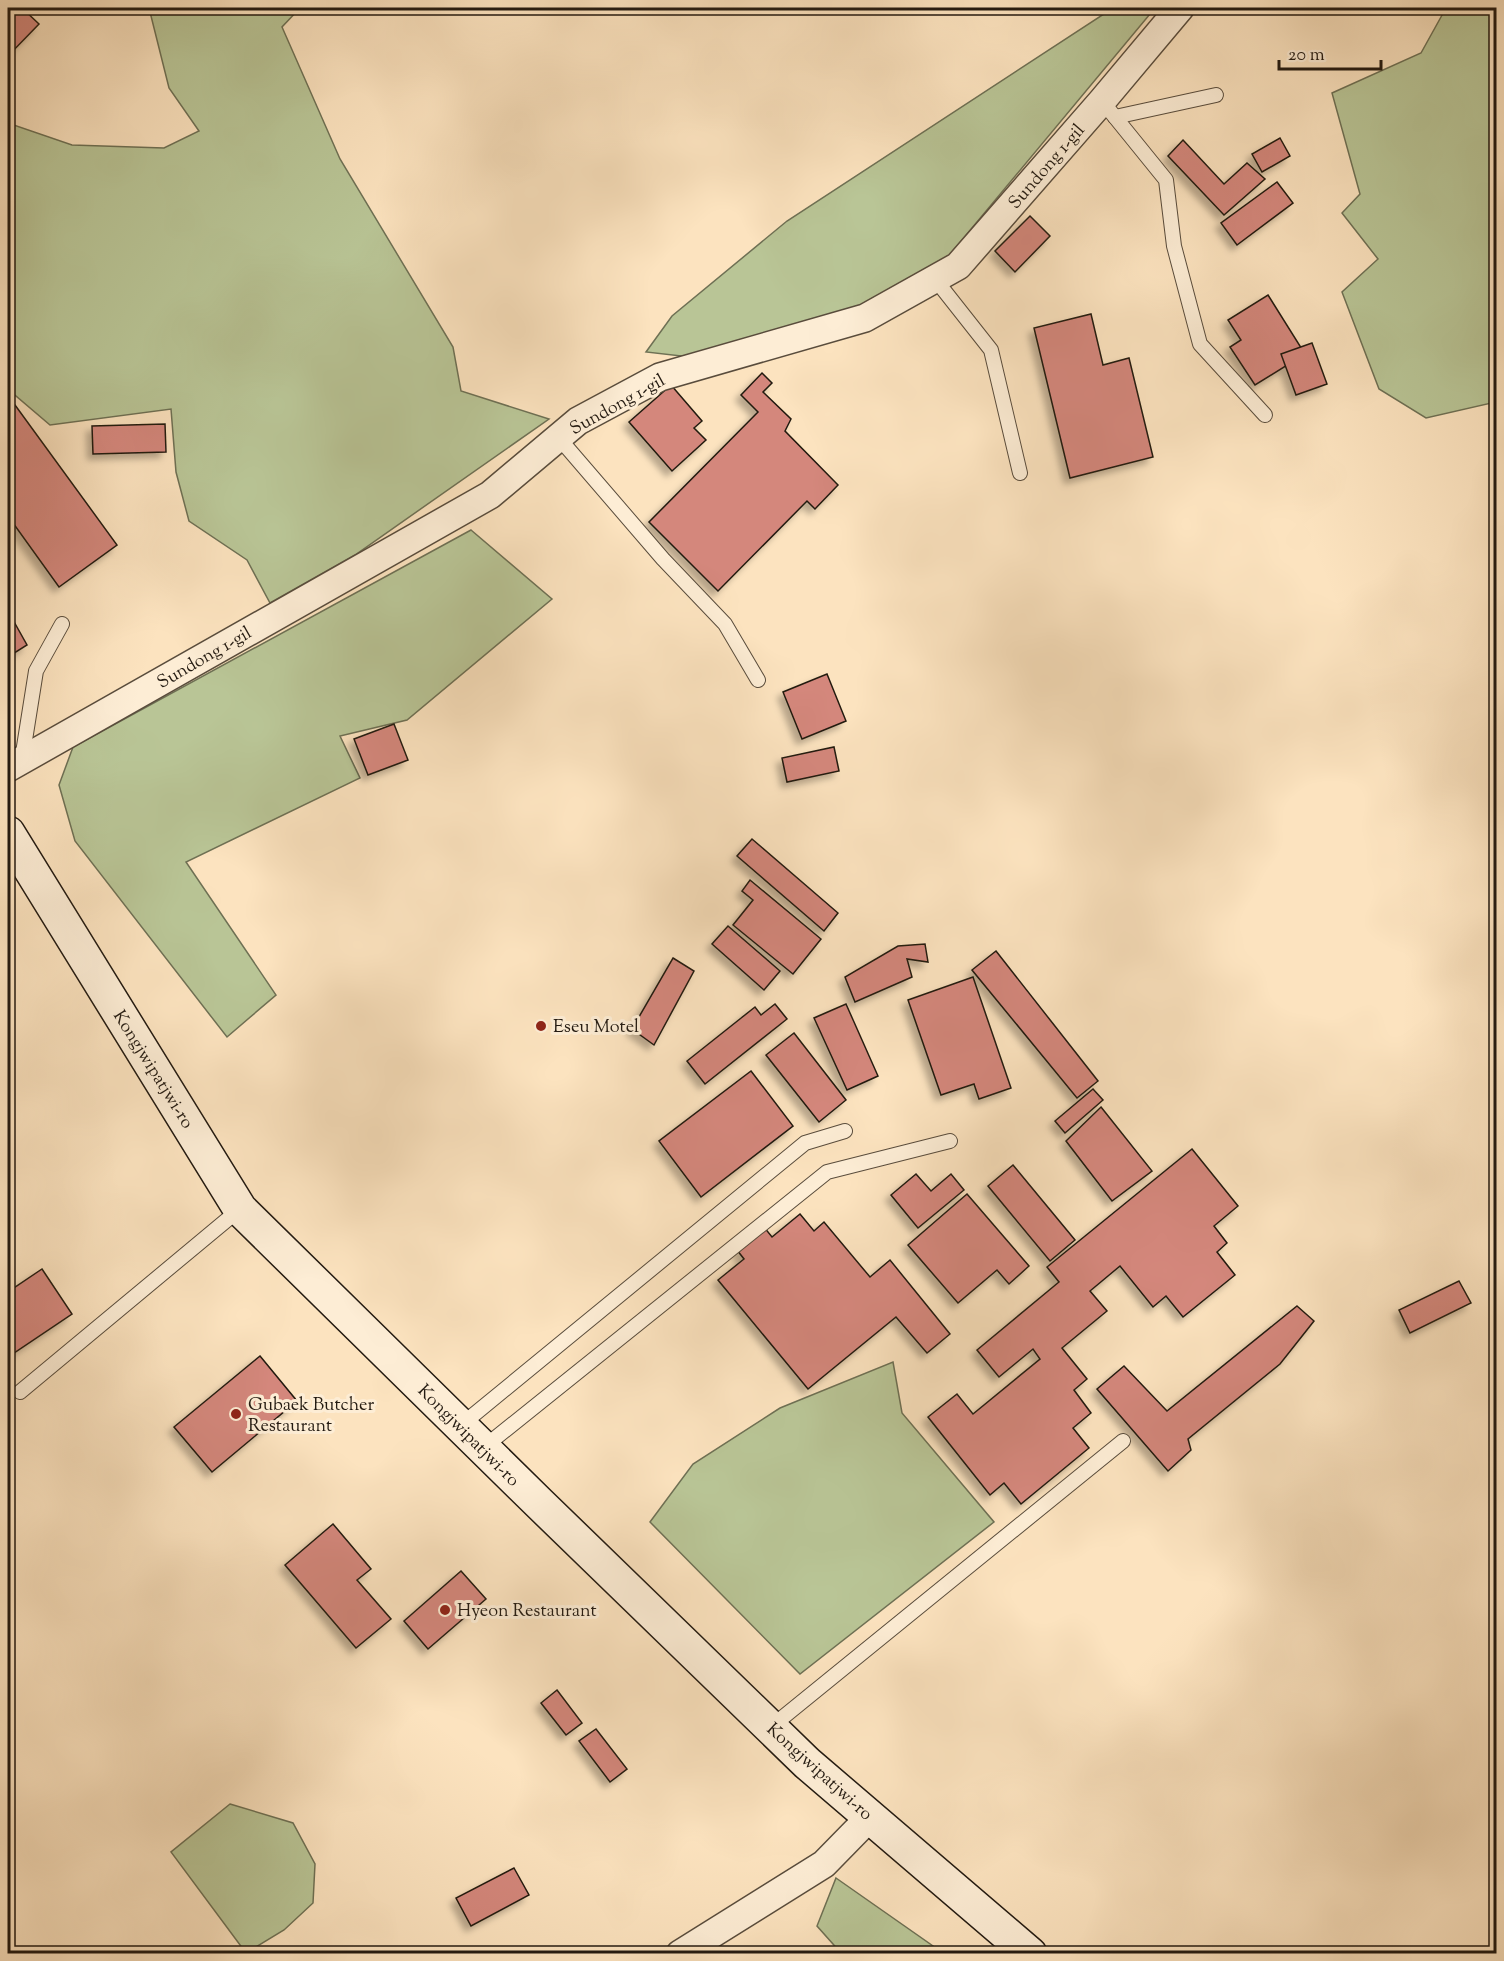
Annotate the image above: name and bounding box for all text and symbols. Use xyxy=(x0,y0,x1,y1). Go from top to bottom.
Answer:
scale bar xyxy=(1279,33,1381,71)
text: 20 m xyxy=(1288,43,1325,69)
street label: Sundong 1-gil xyxy=(1003,119,1092,216)
street label: Sundong 1-gil xyxy=(566,369,670,443)
street label: Sundong 1-gil xyxy=(153,621,257,696)
street label: Kongjwipatjwi-ro xyxy=(105,1006,199,1134)
place label: Eseu Motel xyxy=(553,1015,639,1041)
marker: Eseu Motel xyxy=(534,1019,548,1033)
street label: Kongjwipatjwi-ro xyxy=(411,1379,525,1494)
place label: Gubaek Butcher Restaurant xyxy=(248,1393,374,1440)
marker: Gubaek Butcher Restaurant xyxy=(229,1407,243,1421)
place label: Hyeon Restaurant xyxy=(457,1599,597,1625)
marker: Hyeon Restaurant xyxy=(438,1603,452,1617)
street label: Kongjwipatjwi-ro xyxy=(760,1718,878,1828)

